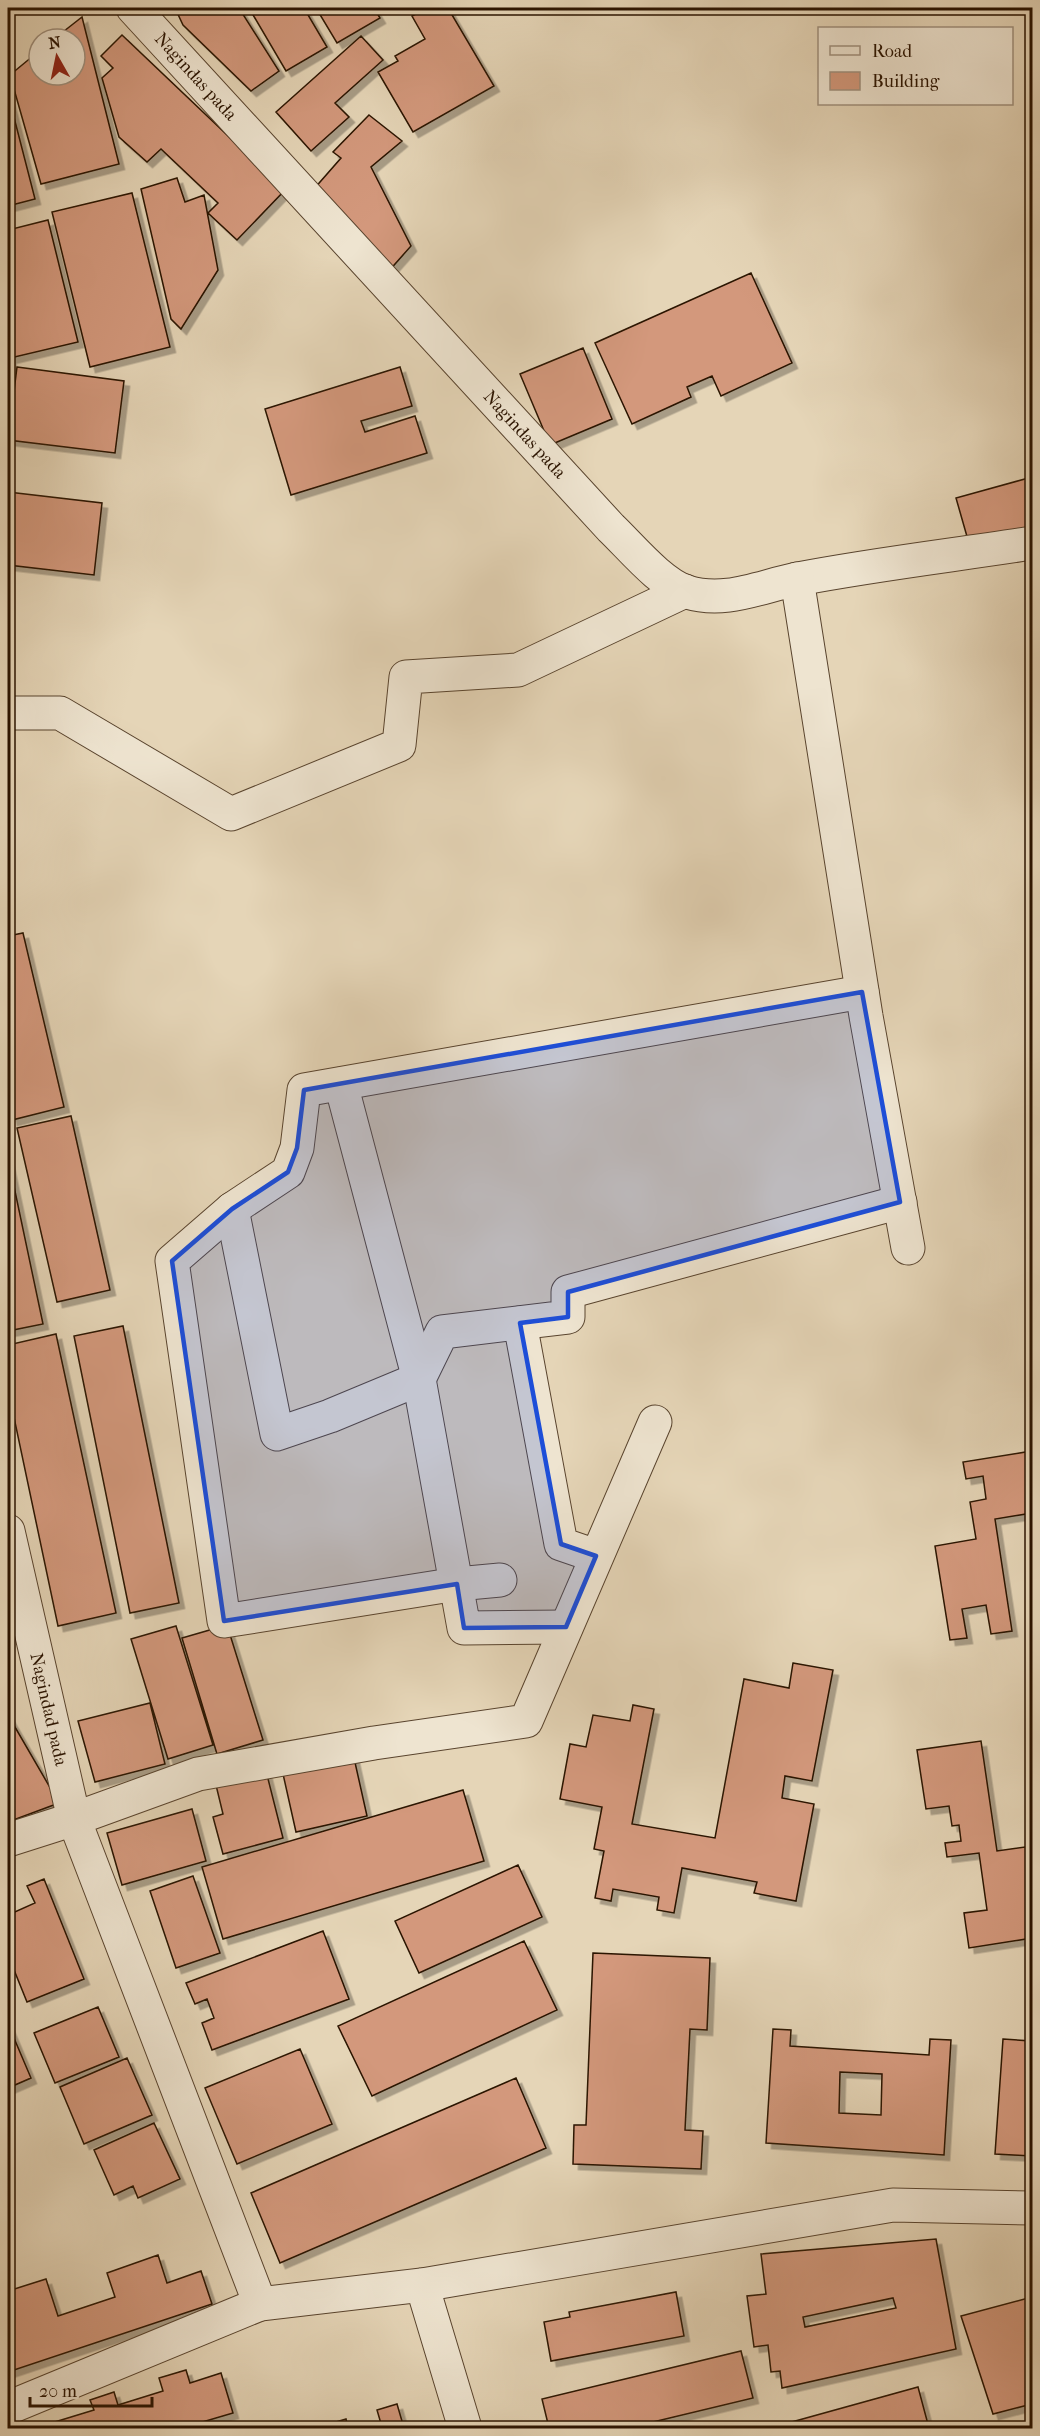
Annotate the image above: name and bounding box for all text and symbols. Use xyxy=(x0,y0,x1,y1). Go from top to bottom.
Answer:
north arrow xyxy=(27,27,87,87)
legend xyxy=(818,27,1013,105)
street label: Nagindas pada xyxy=(150,28,242,125)
text: N xyxy=(47,32,63,53)
text: Road xyxy=(872,41,912,62)
text: Building xyxy=(872,71,940,92)
street label: Nagindas pada xyxy=(479,386,571,483)
street label: Nagindad pada xyxy=(26,1651,72,1768)
scale bar xyxy=(30,2370,152,2408)
text: 20 m xyxy=(39,2381,77,2402)

